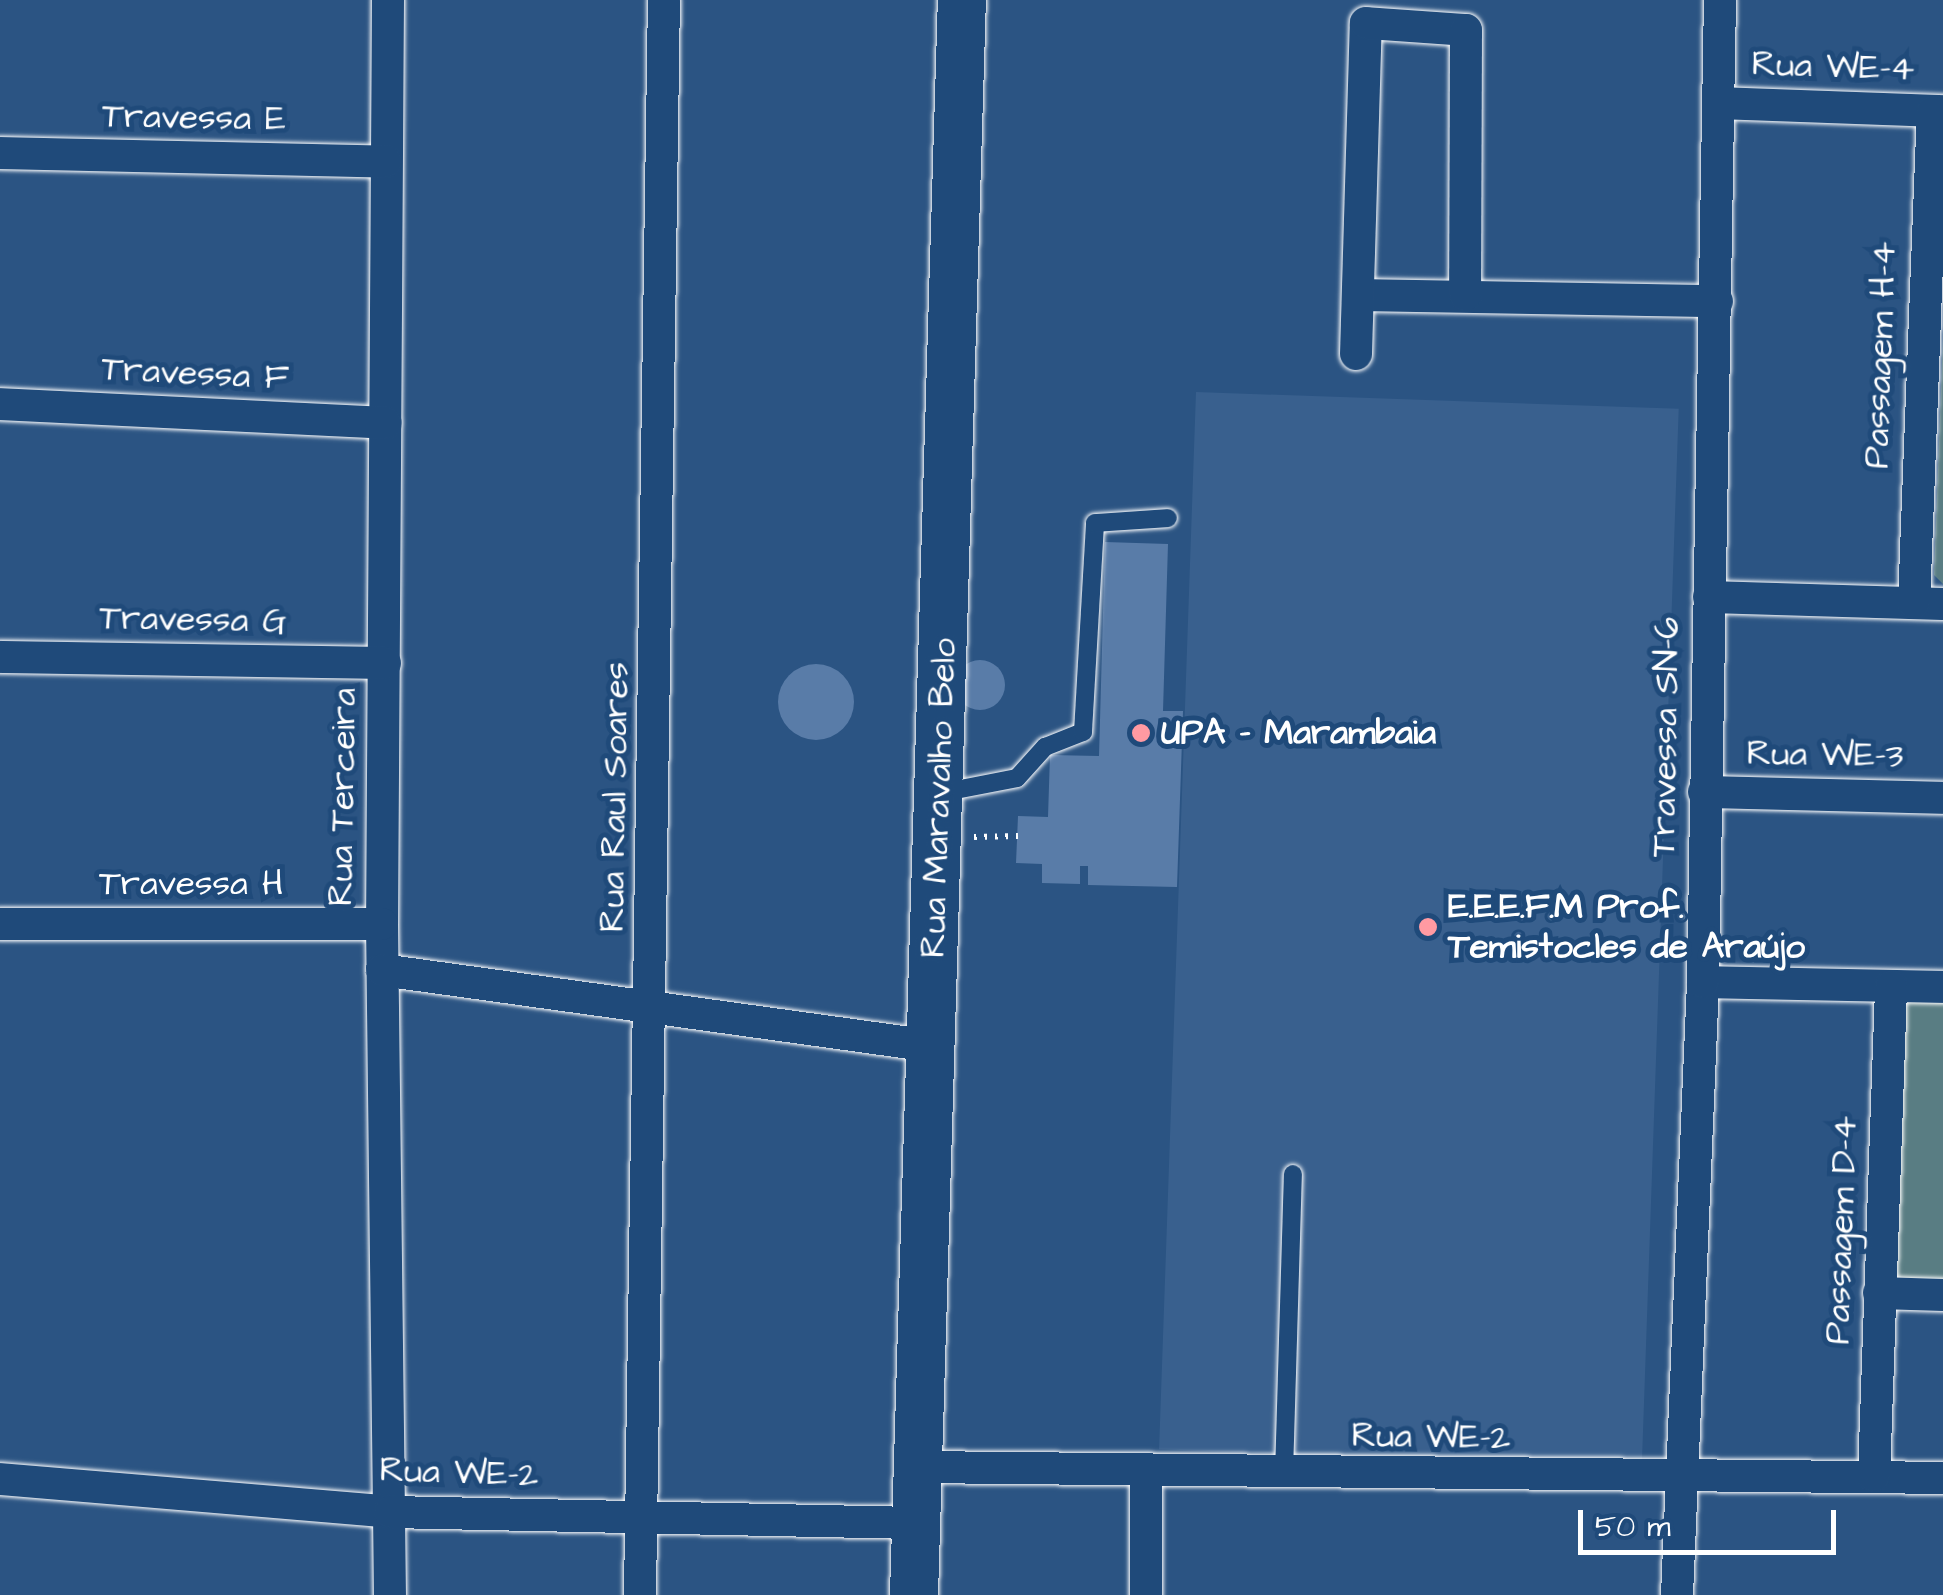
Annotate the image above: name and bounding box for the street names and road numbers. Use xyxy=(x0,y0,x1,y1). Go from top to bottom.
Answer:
street label: Rua WE-4 xyxy=(1751,43,1915,91)
street label: Travessa E xyxy=(102,95,286,141)
street label: Passagem H-4 xyxy=(1856,241,1906,469)
street label: Travessa F xyxy=(100,348,290,400)
street label: Travessa G xyxy=(99,597,287,643)
street label: Travessa SN-6 xyxy=(1643,617,1689,857)
street label: Rua Maravalho Belo xyxy=(912,637,966,959)
street label: Rua Raul Soares xyxy=(592,661,638,933)
street label: Rua Terceira xyxy=(320,688,366,906)
street label: Rua WE-3 xyxy=(1746,733,1904,777)
street label: Travessa H xyxy=(99,863,283,905)
street label: Passagem D-4 xyxy=(1817,1115,1867,1345)
street label: Rua WE-2 xyxy=(1351,1415,1511,1459)
street label: Rua WE-2 xyxy=(379,1449,539,1497)

